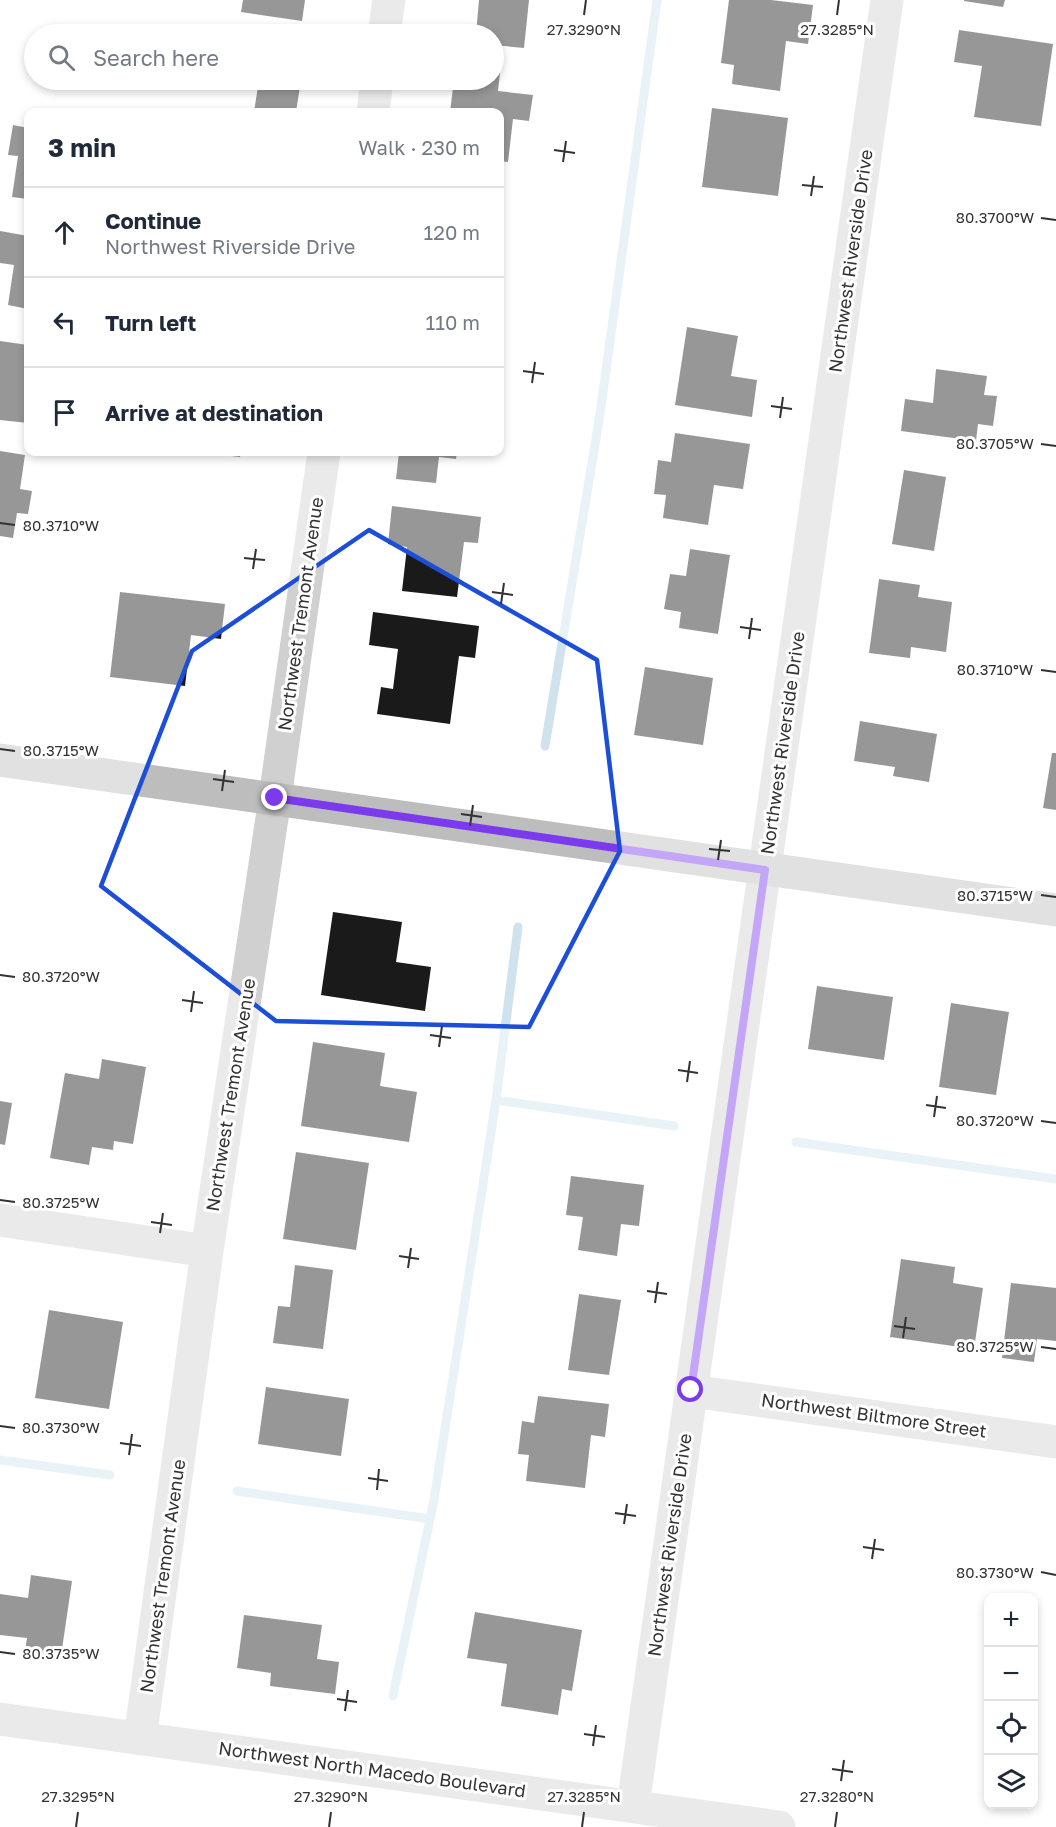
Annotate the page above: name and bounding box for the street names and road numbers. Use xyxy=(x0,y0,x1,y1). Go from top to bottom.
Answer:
street label: Northwest Riverside Drive xyxy=(823,148,877,374)
street label: Northwest Tremont Avenue xyxy=(273,496,327,732)
street label: Northwest Riverside Drive xyxy=(755,630,809,856)
street label: Northwest Tremont Avenue xyxy=(201,977,259,1213)
street label: Northwest Biltmore Street xyxy=(760,1388,988,1442)
street label: Northwest Riverside Drive xyxy=(642,1432,696,1658)
street label: Northwest Tremont Avenue xyxy=(135,1458,189,1694)
street label: Northwest North Macedo Boulevard xyxy=(217,1737,527,1801)

